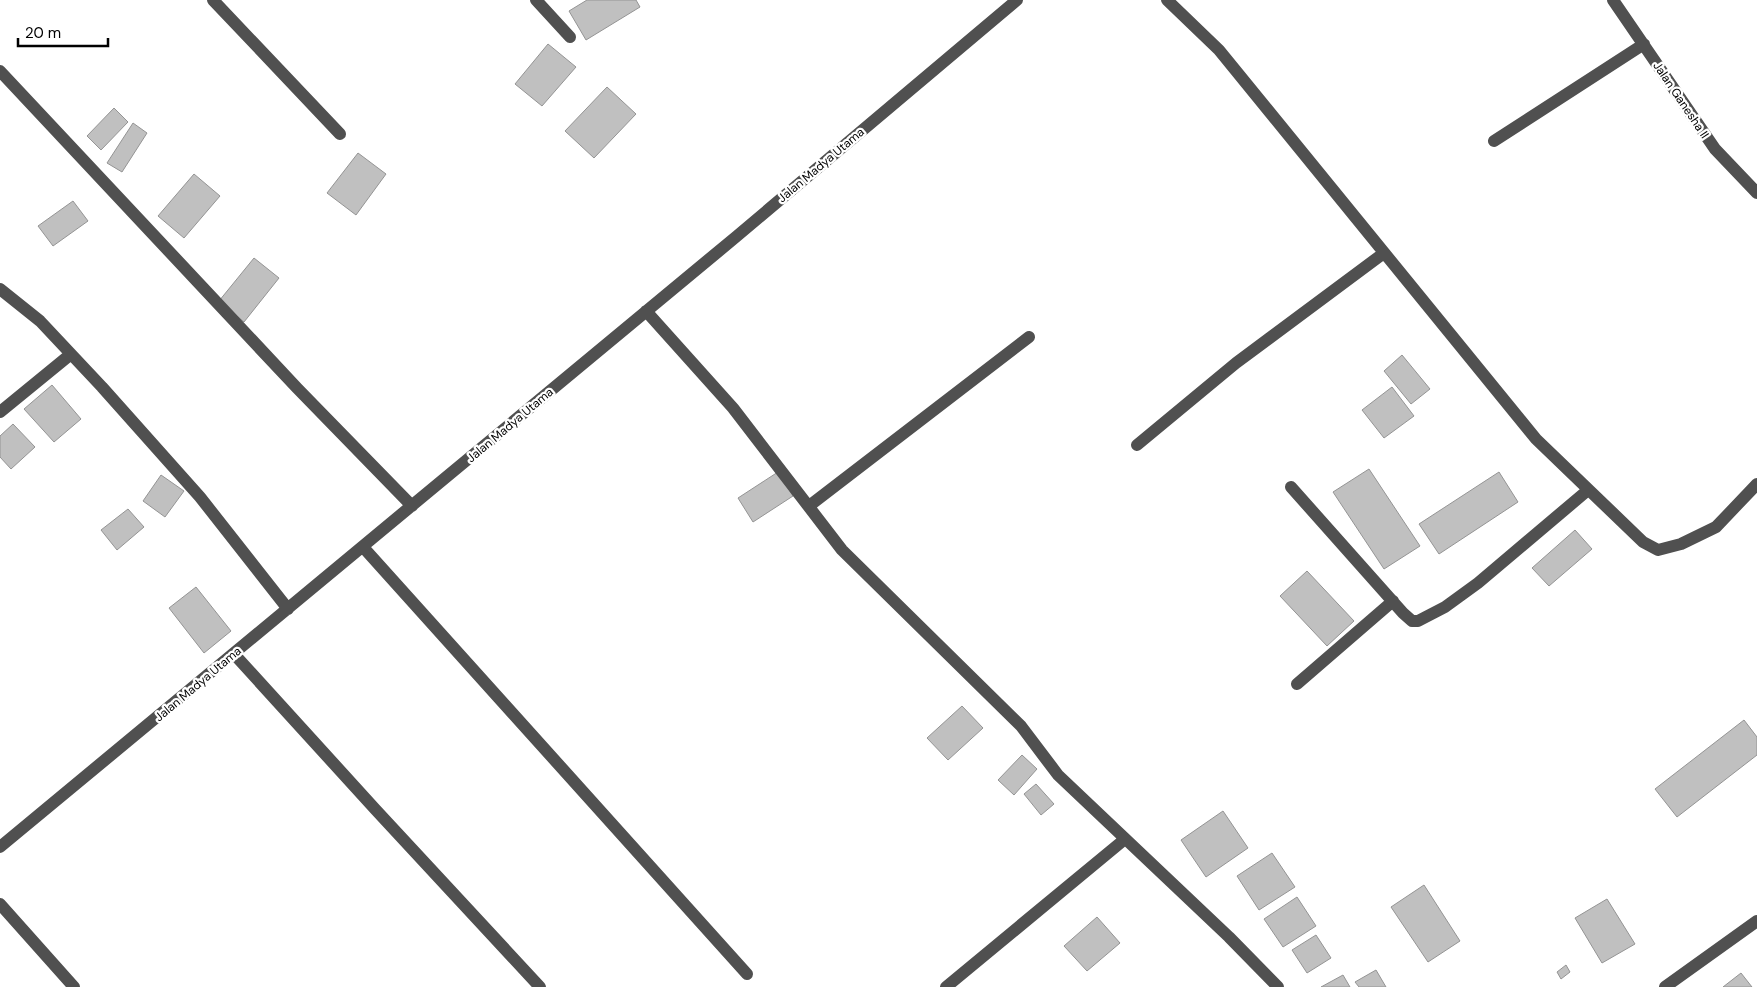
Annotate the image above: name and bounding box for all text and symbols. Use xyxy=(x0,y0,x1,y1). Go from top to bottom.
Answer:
scale bar xyxy=(18,15,108,47)
text: 20 m xyxy=(25,23,61,43)
street label: Jalan Ganesha II xyxy=(1649,58,1713,142)
street label: Jalan Madya Utama xyxy=(774,124,868,206)
street label: Jalan Madya Utama xyxy=(463,384,557,466)
street label: Jalan Madya Utama xyxy=(151,643,245,725)

